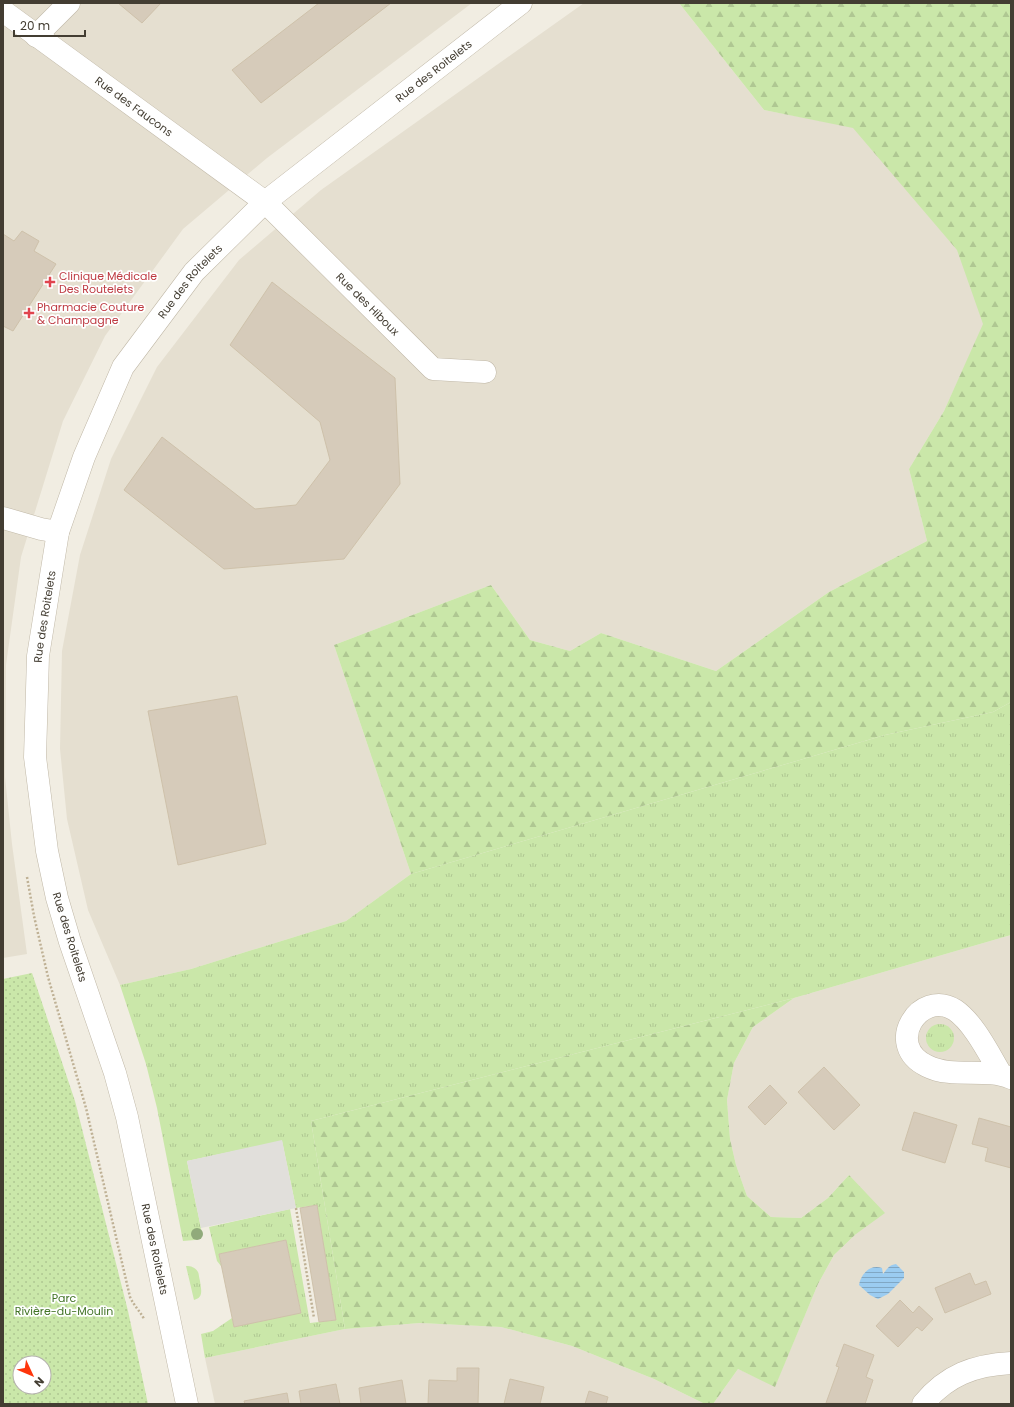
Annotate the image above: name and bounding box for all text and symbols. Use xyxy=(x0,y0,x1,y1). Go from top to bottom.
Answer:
scale bar xyxy=(14,12,85,38)
text: 20 m xyxy=(20,17,50,34)
street label: Rue des Roitelets xyxy=(392,36,475,106)
street label: Rue des Faucons xyxy=(92,73,176,140)
street label: Rue des Roitelets xyxy=(154,240,226,322)
place label: Clinique Médicale Des Routelets xyxy=(59,268,157,297)
street label: Rue des Hiboux xyxy=(332,269,403,340)
marker: Clinique Médicale Des Routelets xyxy=(44,276,56,288)
place label: Pharmacie Couture & Champagne xyxy=(37,299,145,328)
marker: Pharmacie Couture & Champagne xyxy=(24,308,34,318)
street label: Rue des Roitelets xyxy=(30,569,60,663)
street label: Rue des Roitelets xyxy=(49,890,91,984)
street label: Rue des Roitelets xyxy=(138,1202,173,1296)
park label: Parc Rivière-du-Moulin xyxy=(15,1290,113,1319)
north arrow xyxy=(12,1355,52,1395)
text: N xyxy=(31,1373,48,1390)

